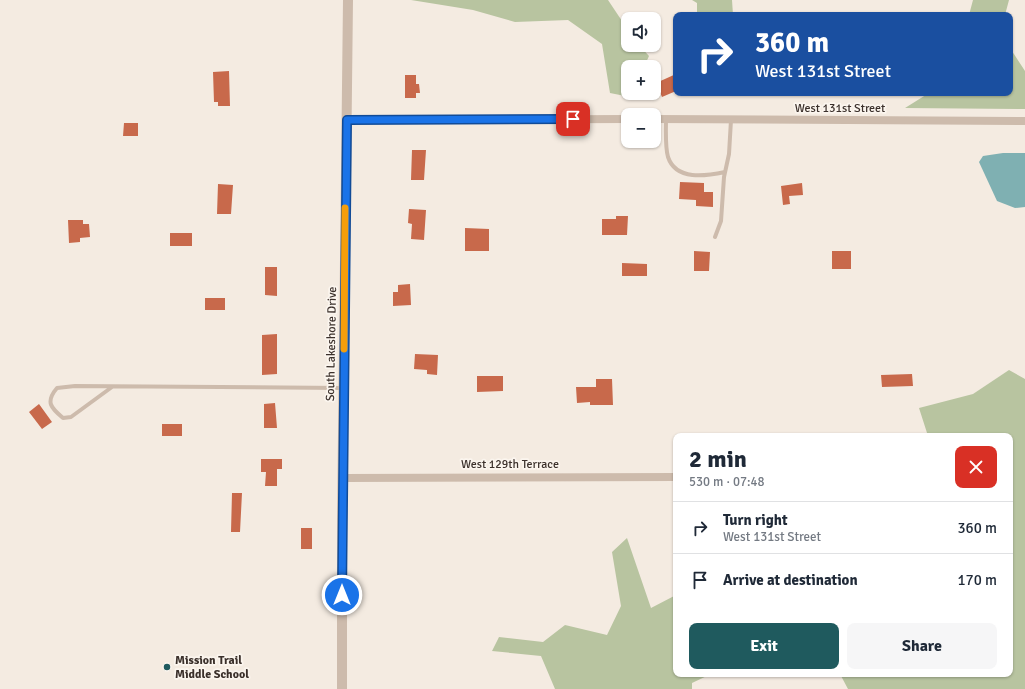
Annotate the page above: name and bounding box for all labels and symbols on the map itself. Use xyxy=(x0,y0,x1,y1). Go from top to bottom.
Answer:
street label: West 131st Street xyxy=(795,101,885,116)
pin xyxy=(556,102,590,136)
street label: South Lakeshore Drive xyxy=(323,287,340,401)
street label: West 129th Terrace xyxy=(461,457,559,472)
position arrow xyxy=(321,574,363,616)
place label: Mission Trail Middle School xyxy=(175,653,249,682)
marker: Mission Trail Middle School xyxy=(162,662,172,672)

